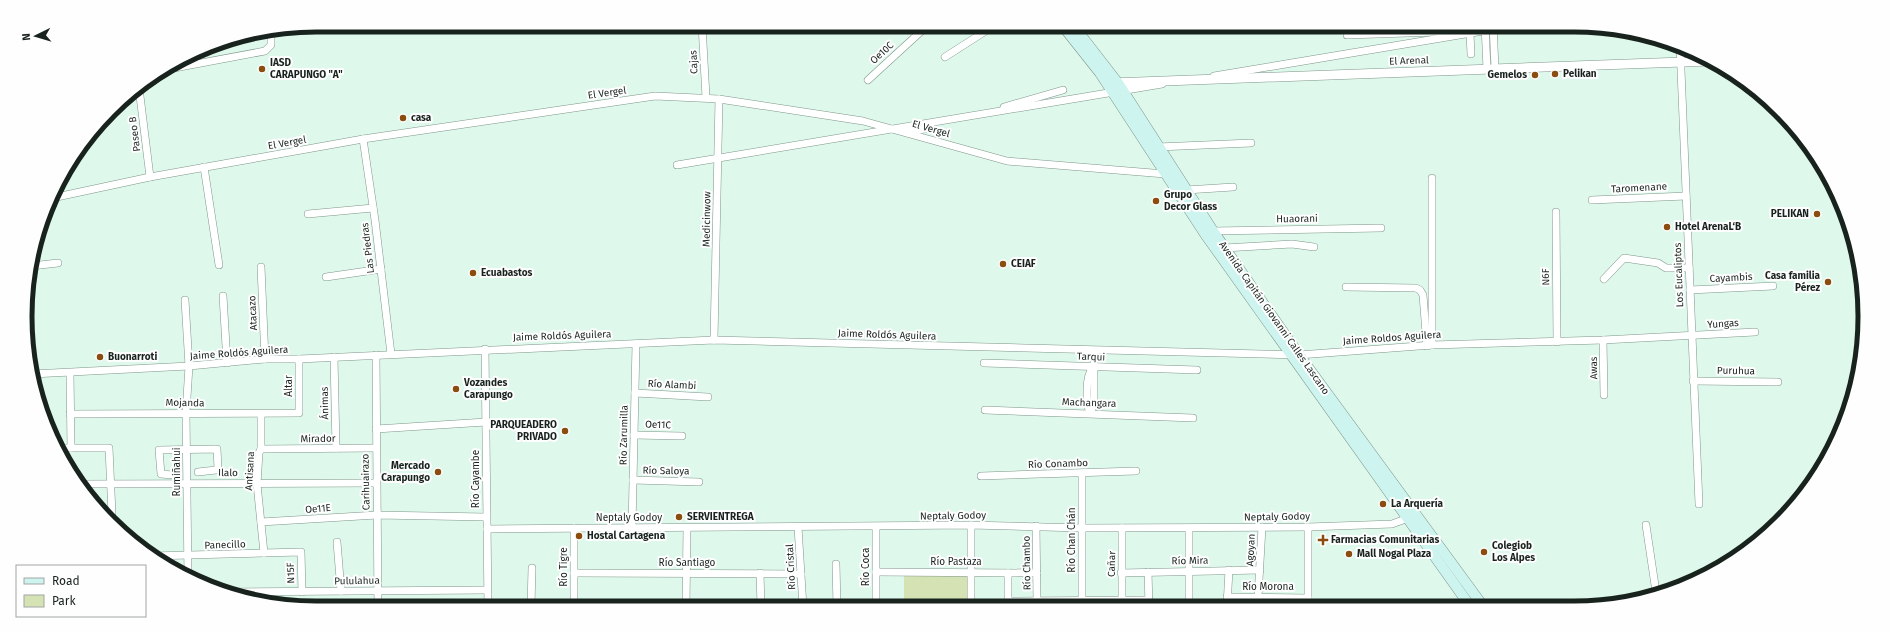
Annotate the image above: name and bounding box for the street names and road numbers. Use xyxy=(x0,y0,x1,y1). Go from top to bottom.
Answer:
street label: Oe10C xyxy=(868,39,896,67)
street label: Cajas xyxy=(687,50,701,74)
street label: El Arenal xyxy=(1389,54,1429,68)
street label: El Vergel xyxy=(587,84,627,102)
street label: Paseo B xyxy=(127,116,143,152)
street label: El Vergel xyxy=(911,118,951,140)
street label: El Vergel xyxy=(267,134,307,152)
street label: Taromenane xyxy=(1611,181,1667,195)
street label: Medicinwow xyxy=(701,191,713,247)
street label: Huaorani xyxy=(1276,213,1318,225)
street label: Las Piedras xyxy=(359,222,377,274)
street label: Avenida Capitán Giovanni Calles Lascano xyxy=(1216,239,1332,397)
street label: Los Eucaliptos xyxy=(1672,242,1686,307)
street label: N6F xyxy=(1540,268,1552,286)
street label: Cayambis xyxy=(1709,271,1753,285)
street label: Atacazo xyxy=(246,295,260,331)
street label: Yungas xyxy=(1707,317,1740,331)
street label: Jaime Roldós Aguilera xyxy=(838,327,936,343)
street label: Jaime Roldós Aguilera xyxy=(513,328,611,344)
street label: Jaime Roldos Aguilera xyxy=(1342,329,1442,347)
street label: Jaime Roldós Aguilera xyxy=(189,344,289,362)
street label: Tarqui xyxy=(1077,351,1106,363)
street label: Awas xyxy=(1588,356,1600,380)
street label: Puruhua xyxy=(1717,365,1755,377)
street label: Altar xyxy=(283,375,295,397)
street label: Río Alambi xyxy=(647,377,697,392)
street label: Ánimas xyxy=(317,386,331,420)
street label: Machangara xyxy=(1062,396,1116,410)
street label: Mojanda xyxy=(165,397,205,409)
street label: Río Zarumilla xyxy=(616,405,631,465)
street label: Oe11C xyxy=(645,419,672,431)
street label: Mirador xyxy=(300,433,336,445)
street label: Rumiñahui xyxy=(171,447,183,497)
street label: Río Cayambe xyxy=(469,450,482,508)
street label: Antisana xyxy=(243,451,257,491)
street label: Carihuairazo xyxy=(360,453,372,510)
street label: Río Conambo xyxy=(1028,456,1088,471)
street label: Río Saloya xyxy=(642,464,690,477)
street label: Ilalo xyxy=(218,467,238,479)
street label: Oe11E xyxy=(305,502,331,516)
street label: Río Chan Chán xyxy=(1065,507,1078,573)
street label: Neptaly Godoy xyxy=(920,509,986,523)
street label: Neptaly Godoy xyxy=(1244,510,1310,524)
street label: Neptaly Godoy xyxy=(596,512,662,524)
street label: Agoyan xyxy=(1244,533,1258,567)
street label: Río Chambo xyxy=(1020,535,1033,590)
street label: Panecillo xyxy=(204,538,246,552)
street label: Río Cristal xyxy=(783,544,798,590)
street label: Río Tigre xyxy=(557,547,570,587)
street label: Río Coca xyxy=(859,548,872,586)
street label: Cañar xyxy=(1106,551,1118,577)
street label: Río Mira xyxy=(1171,554,1209,567)
street label: Río Pastaza xyxy=(930,555,982,568)
street label: Río Santiago xyxy=(659,556,716,569)
street label: N15F xyxy=(285,562,297,584)
street label: Pululahua xyxy=(334,575,380,587)
street label: Río Morona xyxy=(1242,580,1294,593)

